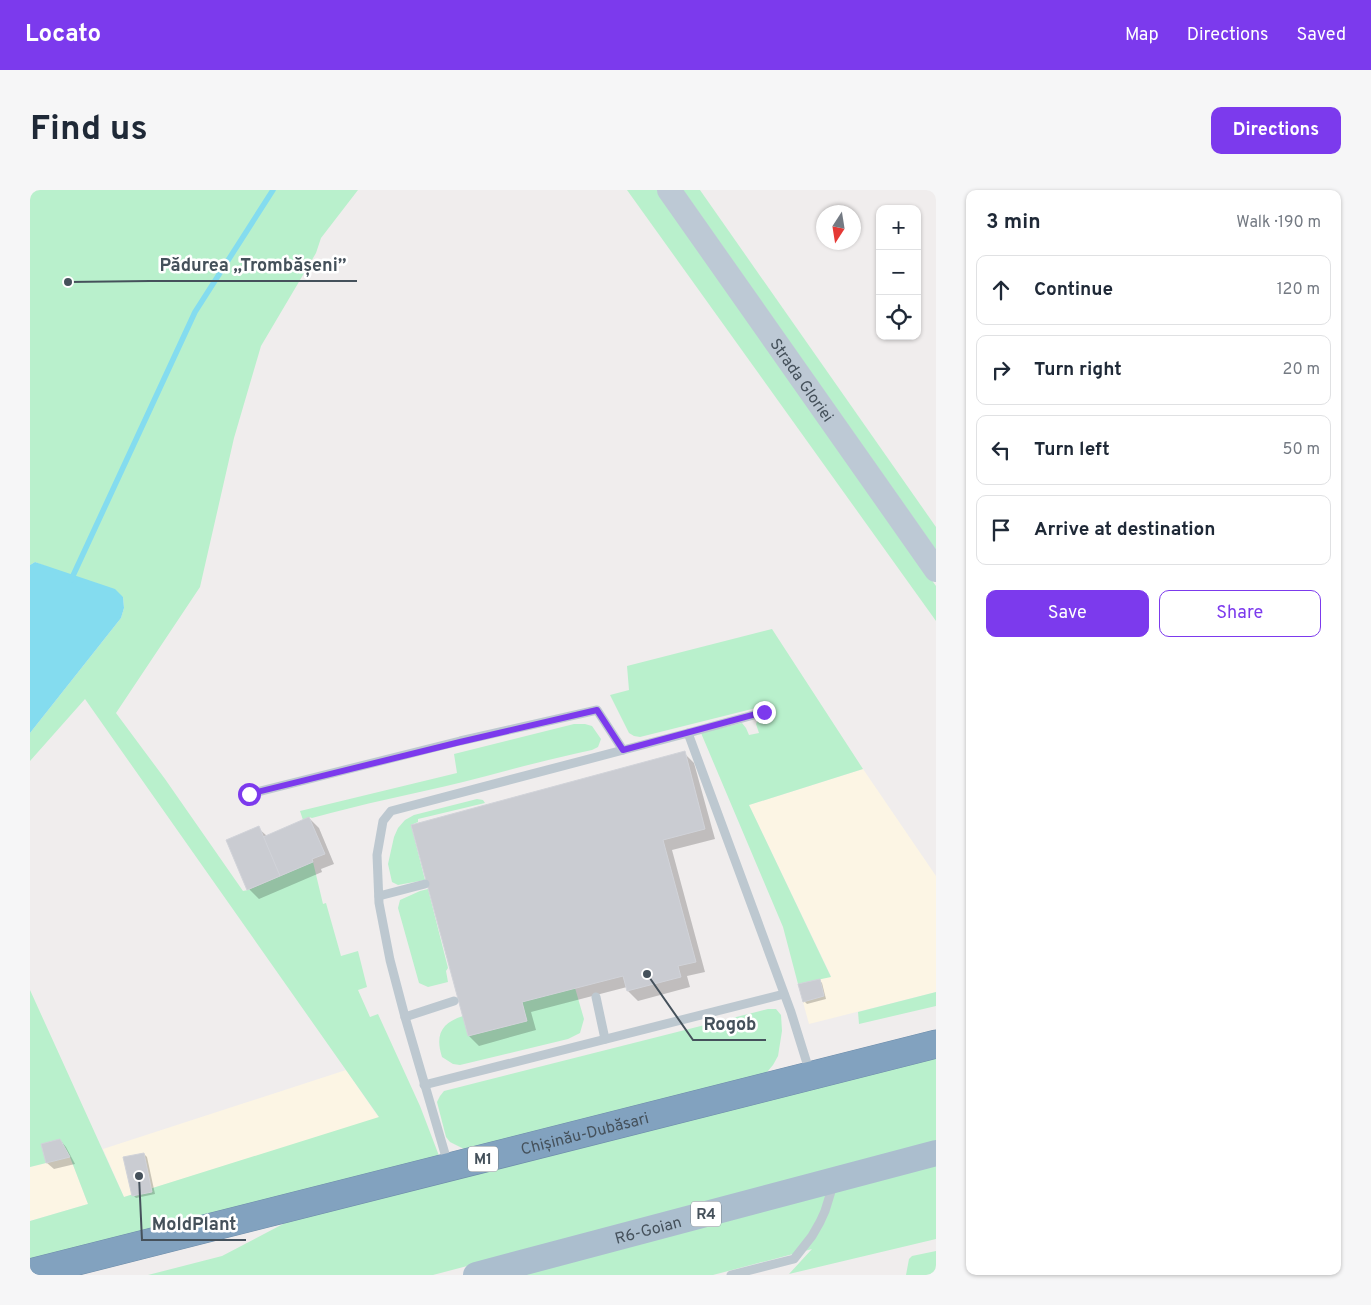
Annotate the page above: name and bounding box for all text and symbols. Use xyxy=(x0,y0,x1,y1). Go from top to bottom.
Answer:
text: Locato xyxy=(25,20,101,50)
text: Map xyxy=(1125,24,1159,47)
text: Directions xyxy=(1187,24,1269,47)
text: Saved xyxy=(1297,24,1346,47)
button: Directions xyxy=(1211,107,1341,154)
text: Find us xyxy=(30,108,148,152)
north arrow xyxy=(816,205,861,250)
map controls xyxy=(876,205,921,340)
button: + xyxy=(876,205,921,250)
text: 3 min xyxy=(986,209,1041,236)
text: Walk · 190 m xyxy=(1236,213,1321,233)
callout: Pădurea „Trombășeni” xyxy=(150,248,357,281)
button: − xyxy=(876,250,921,295)
text: Pădurea „Trombășeni” xyxy=(159,255,347,278)
icon: ahead xyxy=(987,276,1015,304)
text: Continue xyxy=(1034,278,1113,302)
text: 120 m xyxy=(1277,280,1320,300)
button: locate xyxy=(876,295,921,340)
street label: Strada Gloriei xyxy=(765,335,837,427)
icon: right xyxy=(987,356,1015,384)
text: Turn right xyxy=(1034,358,1122,382)
text: 20 m xyxy=(1283,360,1320,380)
icon: left xyxy=(987,436,1015,464)
text: Turn left xyxy=(1034,438,1110,462)
text: 50 m xyxy=(1283,440,1320,460)
icon: arrive xyxy=(987,516,1015,544)
text: Arrive at destination xyxy=(1034,518,1215,542)
button: Save xyxy=(986,590,1149,637)
button: Share xyxy=(1159,590,1321,637)
route end xyxy=(753,701,776,724)
route start xyxy=(238,783,261,806)
callout: Rogob xyxy=(693,1007,766,1040)
text: Rogob xyxy=(704,1014,756,1037)
street label: Chișinău-Dubăsari xyxy=(519,1109,651,1161)
road number: M1 xyxy=(468,1146,498,1172)
road number: R4 xyxy=(691,1202,721,1226)
callout: MoldPlant xyxy=(142,1207,246,1240)
street label: R6-Goian xyxy=(613,1213,684,1250)
text: MoldPlant xyxy=(152,1214,236,1237)

